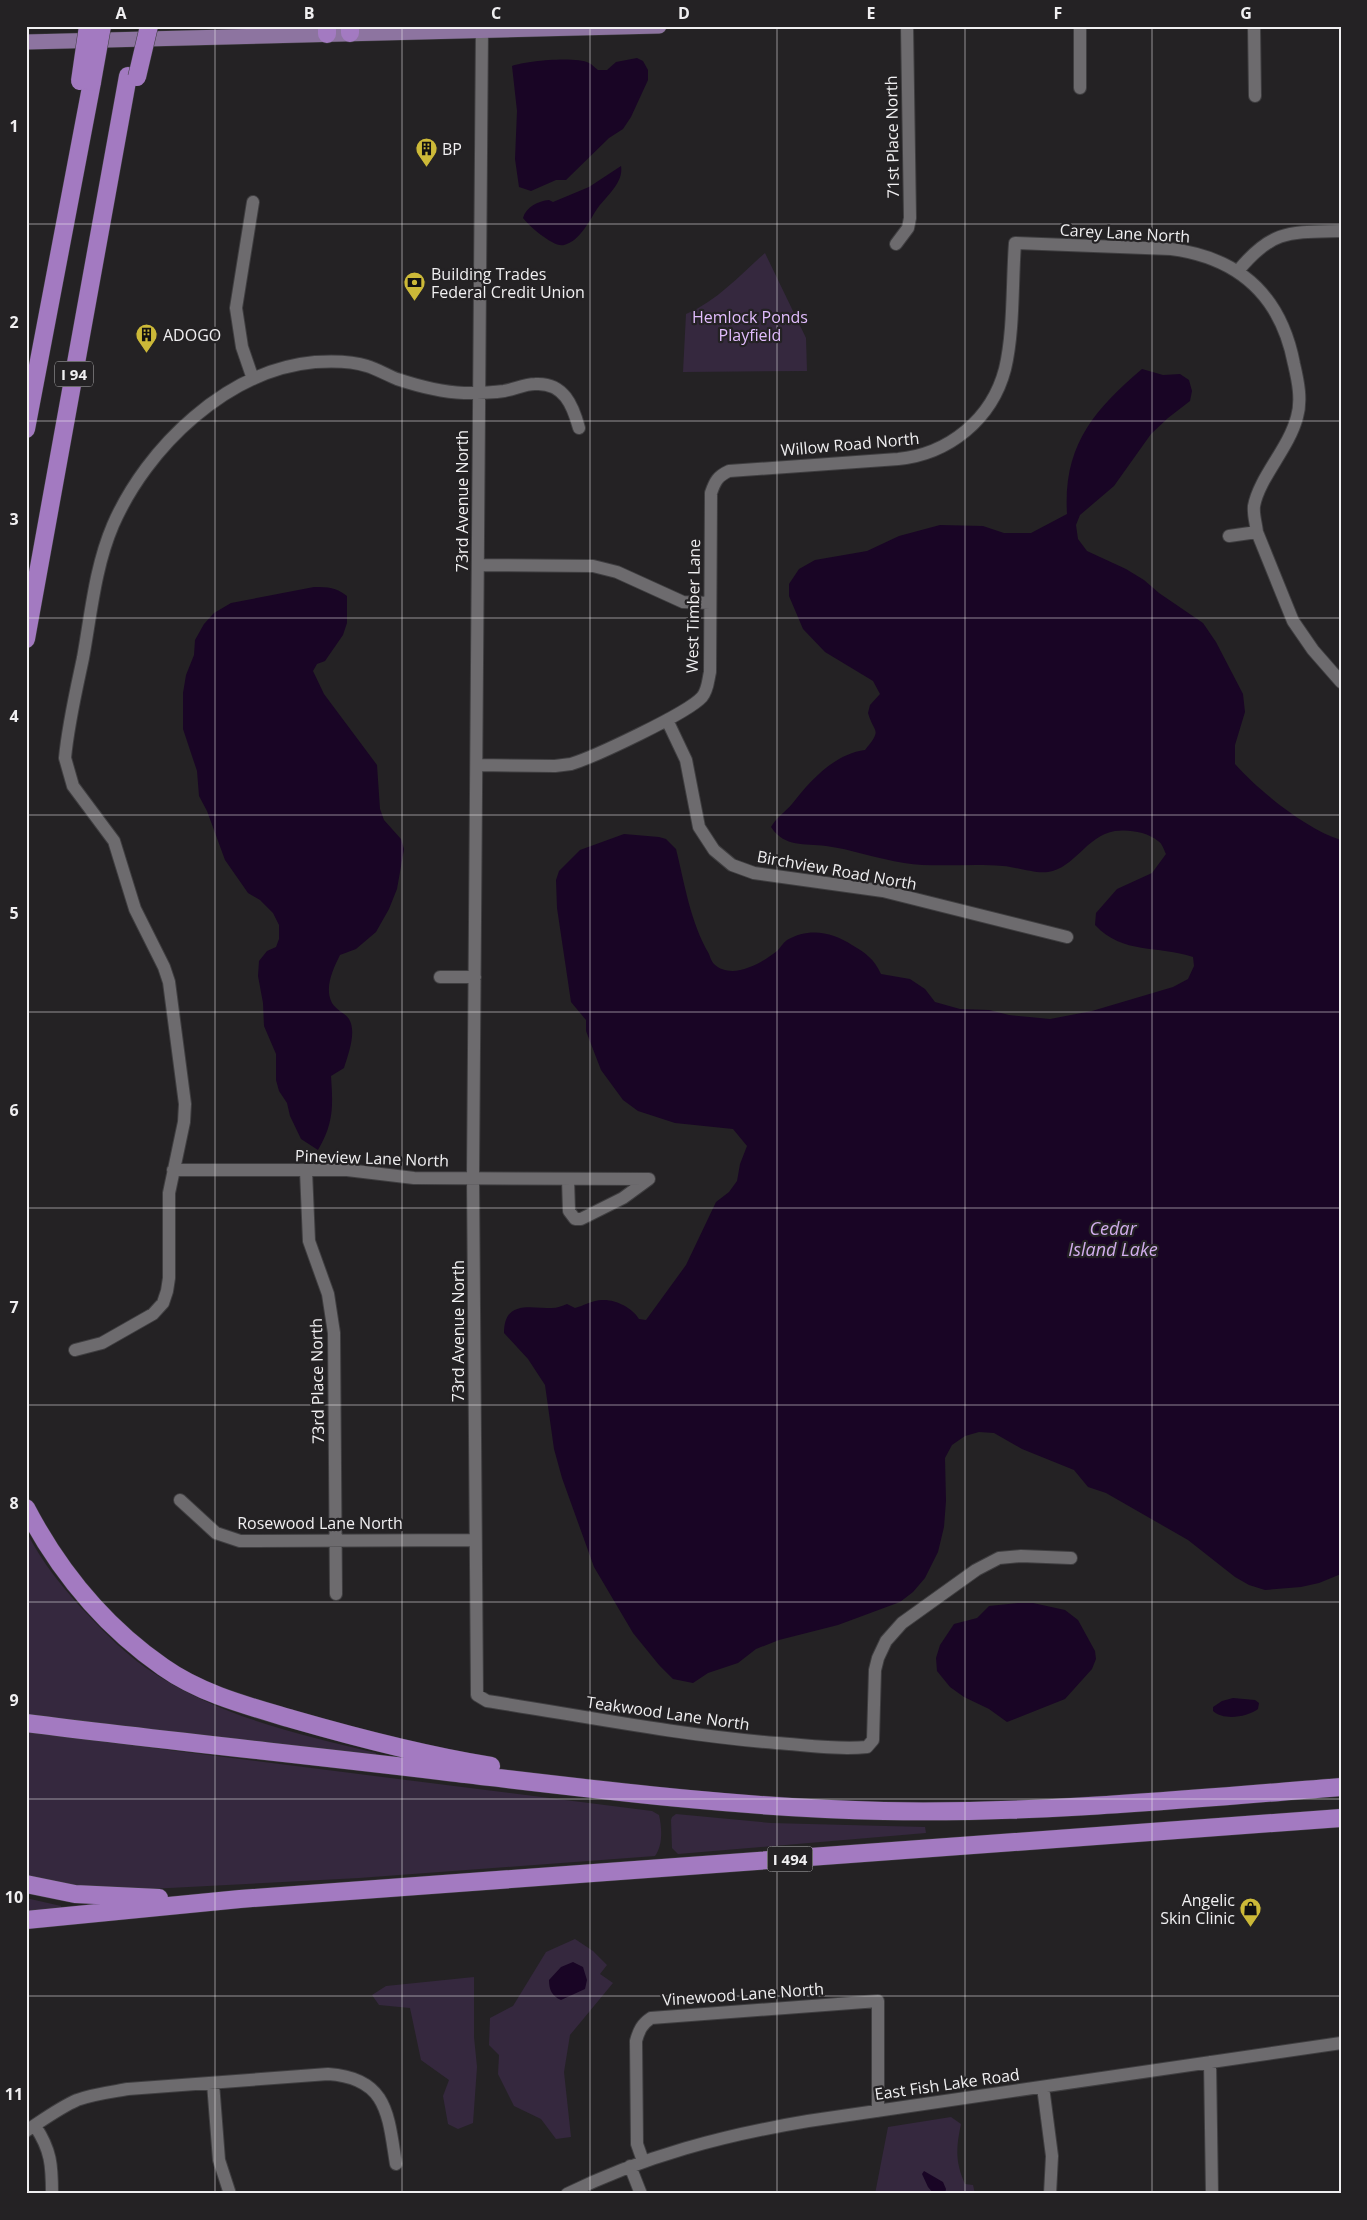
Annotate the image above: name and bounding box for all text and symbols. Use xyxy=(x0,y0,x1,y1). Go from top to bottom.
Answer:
text: A xyxy=(115,2,127,24)
text: B xyxy=(304,2,314,24)
text: C xyxy=(491,2,501,24)
text: D xyxy=(678,2,690,24)
text: E xyxy=(867,2,876,24)
text: F xyxy=(1054,2,1062,24)
text: G xyxy=(1240,2,1252,24)
street label: 71st Place North xyxy=(880,75,904,199)
text: 1 xyxy=(9,115,19,137)
building icon: BP xyxy=(414,137,438,168)
place label: BP xyxy=(442,138,462,160)
street label: Carey Lane North xyxy=(1059,219,1191,247)
place label: Building Trades Federal Credit Union xyxy=(431,263,585,303)
bank icon: Building Trades Federal Credit Union xyxy=(403,271,427,302)
park label: Hemlock Ponds Playfield xyxy=(692,306,808,346)
text: 2 xyxy=(9,311,19,333)
building icon: ADOGO xyxy=(135,323,159,354)
place label: ADOGO xyxy=(163,324,221,346)
road number: I 94 xyxy=(55,362,93,386)
street label: Willow Road North xyxy=(780,427,920,461)
street label: 73rd Avenue North xyxy=(451,430,473,572)
text: 3 xyxy=(9,508,19,530)
street label: West Timber Lane xyxy=(681,539,705,673)
text: 4 xyxy=(9,705,19,727)
street label: Birchview Road North xyxy=(755,845,919,895)
text: 5 xyxy=(9,902,19,924)
text: 6 xyxy=(9,1099,19,1121)
street label: Pineview Lane North xyxy=(295,1144,449,1172)
water label: Cedar Island Lake xyxy=(1068,1216,1158,1261)
street label: 73rd Avenue North xyxy=(447,1260,469,1402)
text: 7 xyxy=(9,1296,19,1318)
street label: 73rd Place North xyxy=(305,1318,329,1444)
text: 8 xyxy=(9,1492,19,1514)
street label: Rosewood Lane North xyxy=(237,1512,403,1534)
text: 9 xyxy=(9,1689,19,1711)
street label: Teakwood Lane North xyxy=(585,1691,751,1735)
road number: I 494 xyxy=(768,1846,812,1872)
text: 10 xyxy=(5,1886,23,1908)
place label: Angelic Skin Clinic xyxy=(1160,1889,1235,1929)
shop icon: Angelic Skin Clinic xyxy=(1239,1897,1263,1928)
street label: Vinewood Lane North xyxy=(661,1977,825,2011)
street label: East Fish Lake Road xyxy=(873,2063,1021,2105)
text: 11 xyxy=(5,2083,23,2105)

